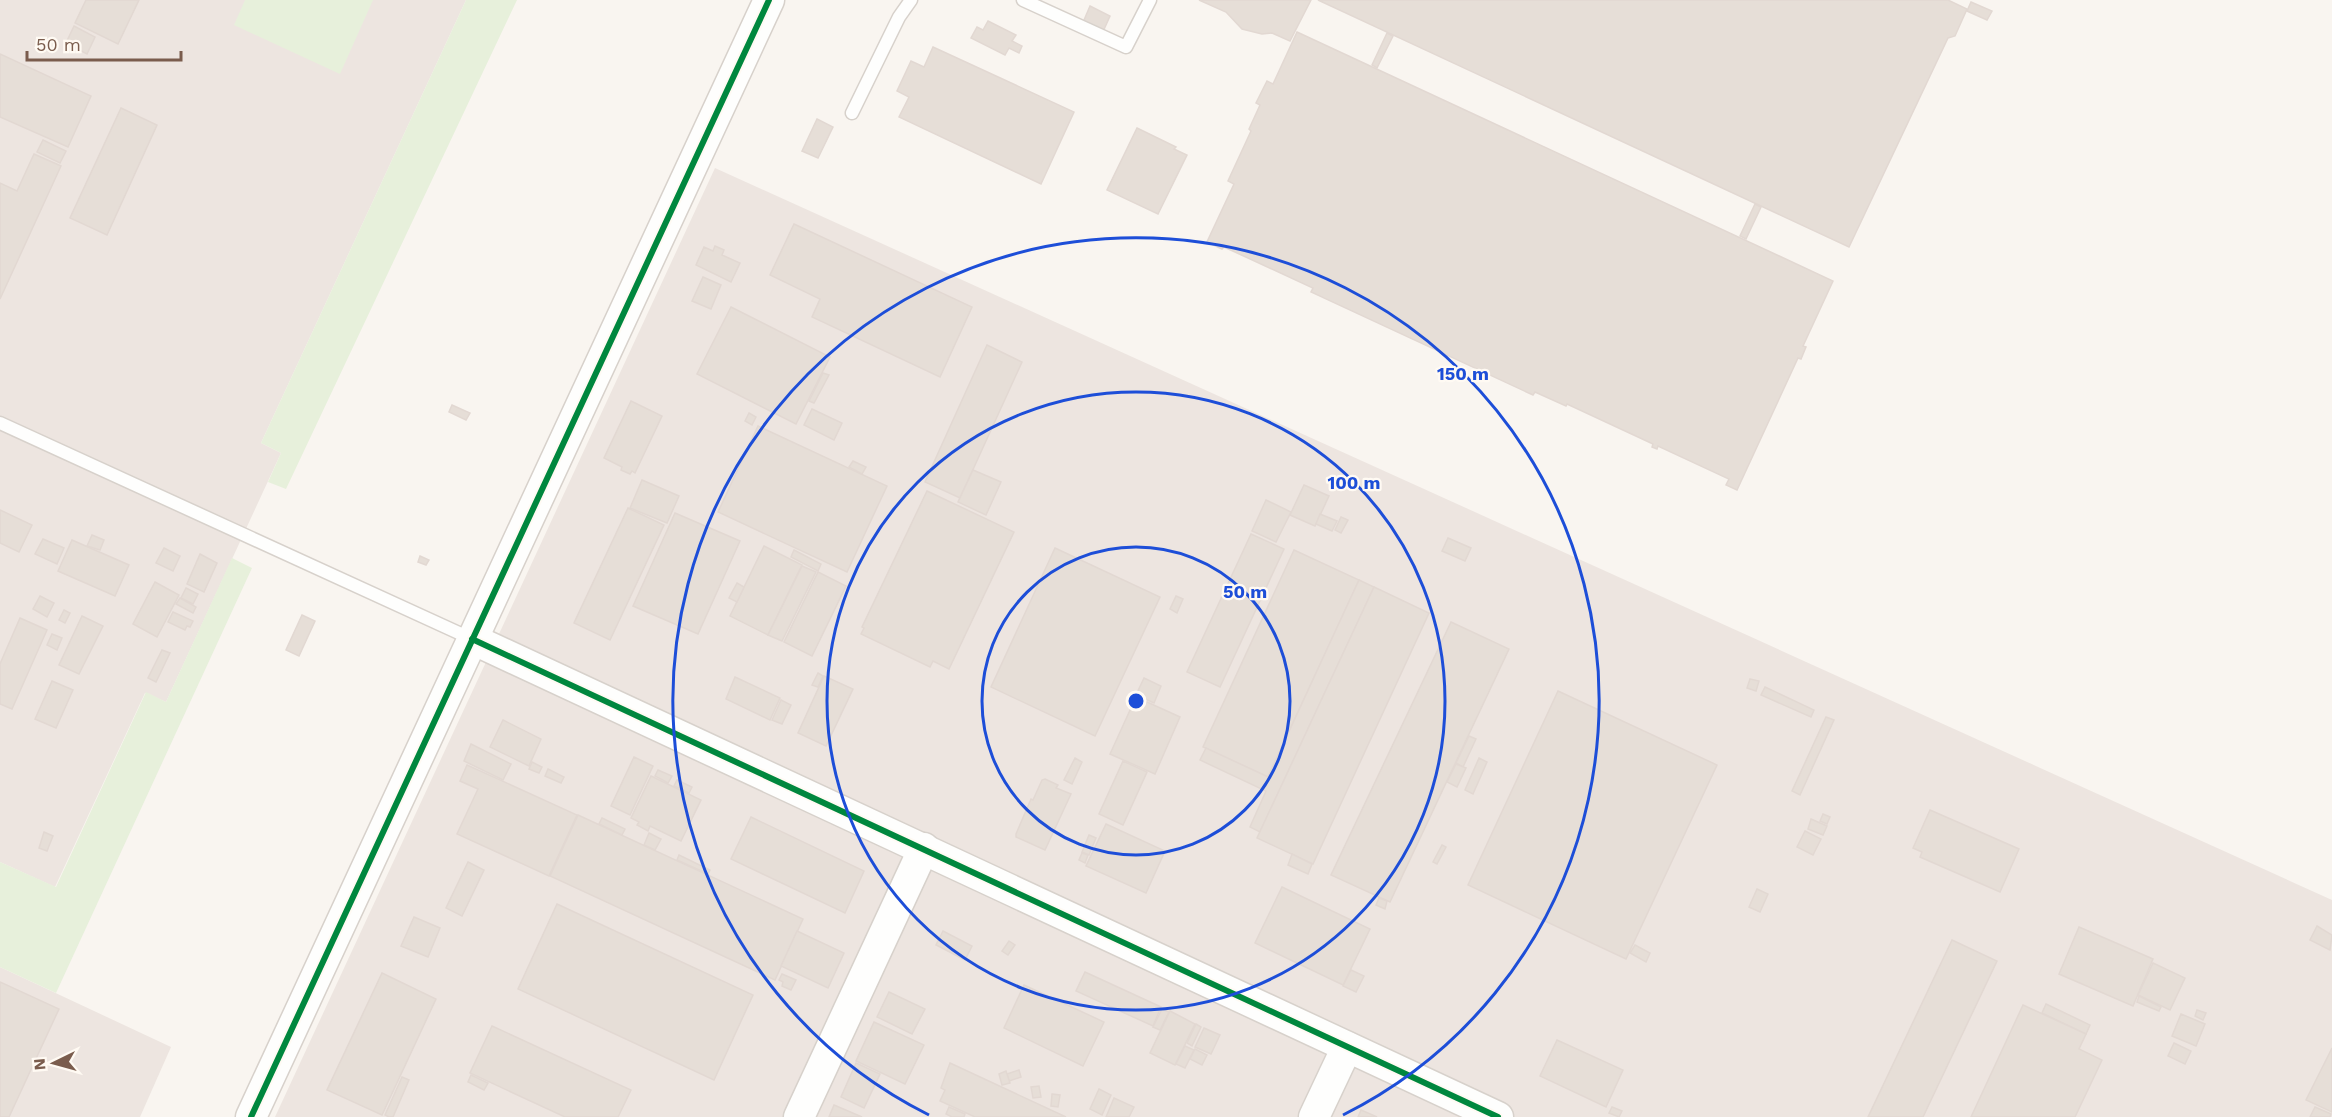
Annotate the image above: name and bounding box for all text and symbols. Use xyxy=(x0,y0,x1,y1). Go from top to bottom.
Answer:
scale bar xyxy=(27,24,182,62)
text: 50 m xyxy=(36,34,81,55)
text: 150 m xyxy=(1437,363,1489,384)
text: 100 m xyxy=(1327,472,1381,493)
text: 50 m xyxy=(1223,581,1267,602)
centre of rings xyxy=(1126,691,1146,711)
north arrow xyxy=(24,1033,84,1093)
text: N xyxy=(30,1058,50,1071)

